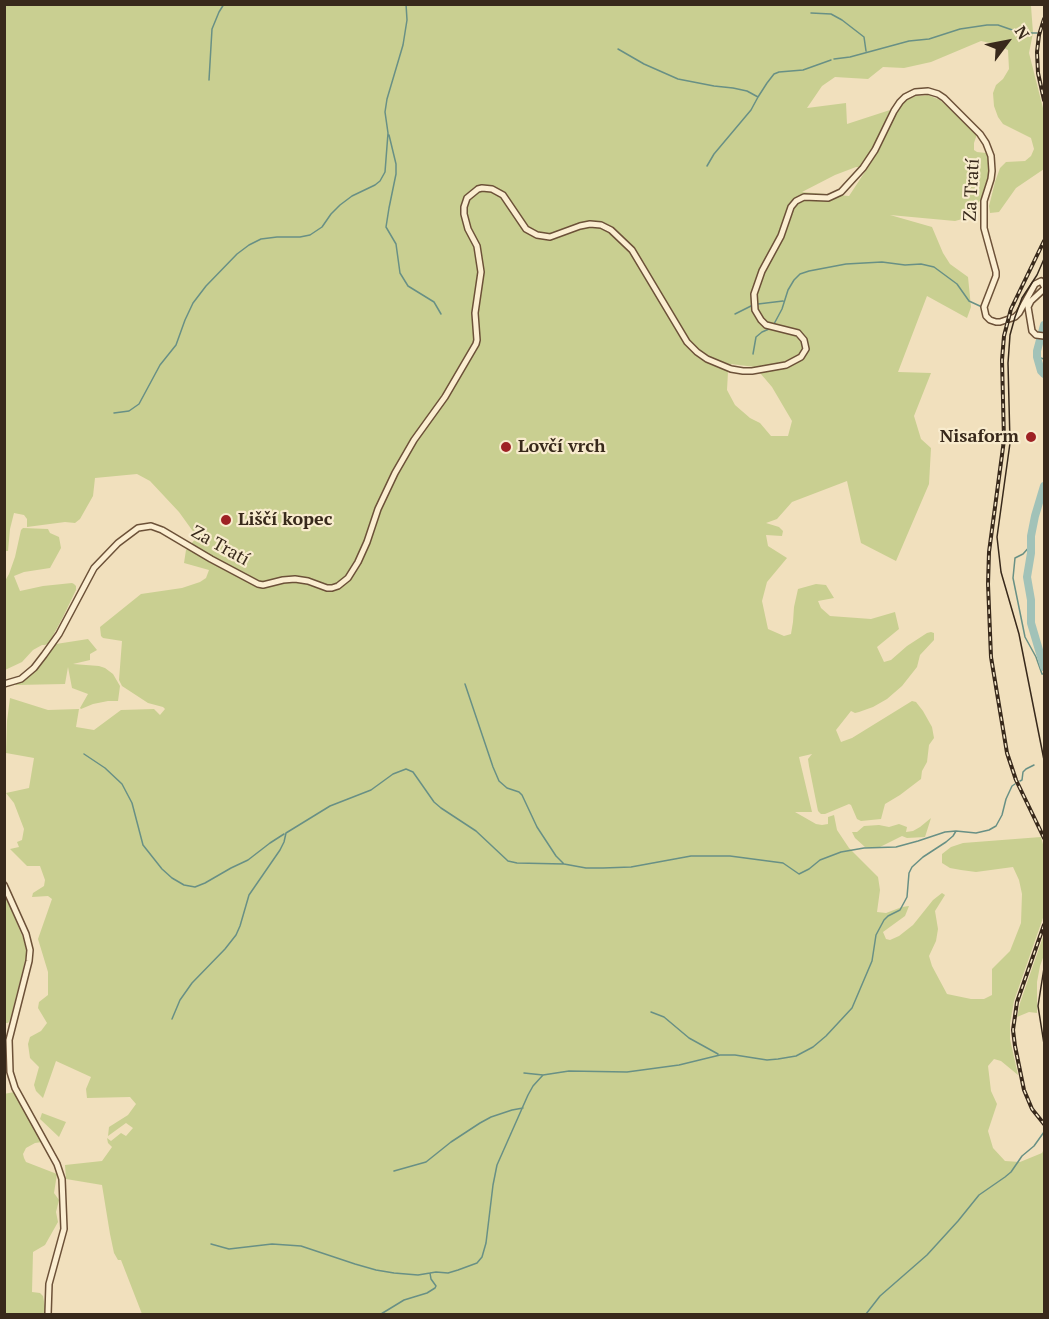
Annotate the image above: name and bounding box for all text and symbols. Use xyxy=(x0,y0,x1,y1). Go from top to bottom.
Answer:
north arrow xyxy=(977,12,1037,72)
text: N xyxy=(1010,21,1035,43)
street label: Za Tratí xyxy=(960,158,984,222)
place label: Nisaform xyxy=(940,426,1019,448)
marker: Nisaform xyxy=(1024,430,1038,444)
place label: Lovčí vrch xyxy=(518,436,606,458)
marker: Lovčí vrch xyxy=(499,440,513,454)
place label: Liščí kopec xyxy=(238,509,332,531)
marker: Liščí kopec xyxy=(219,513,233,527)
street label: Za Tratí xyxy=(187,521,253,571)

